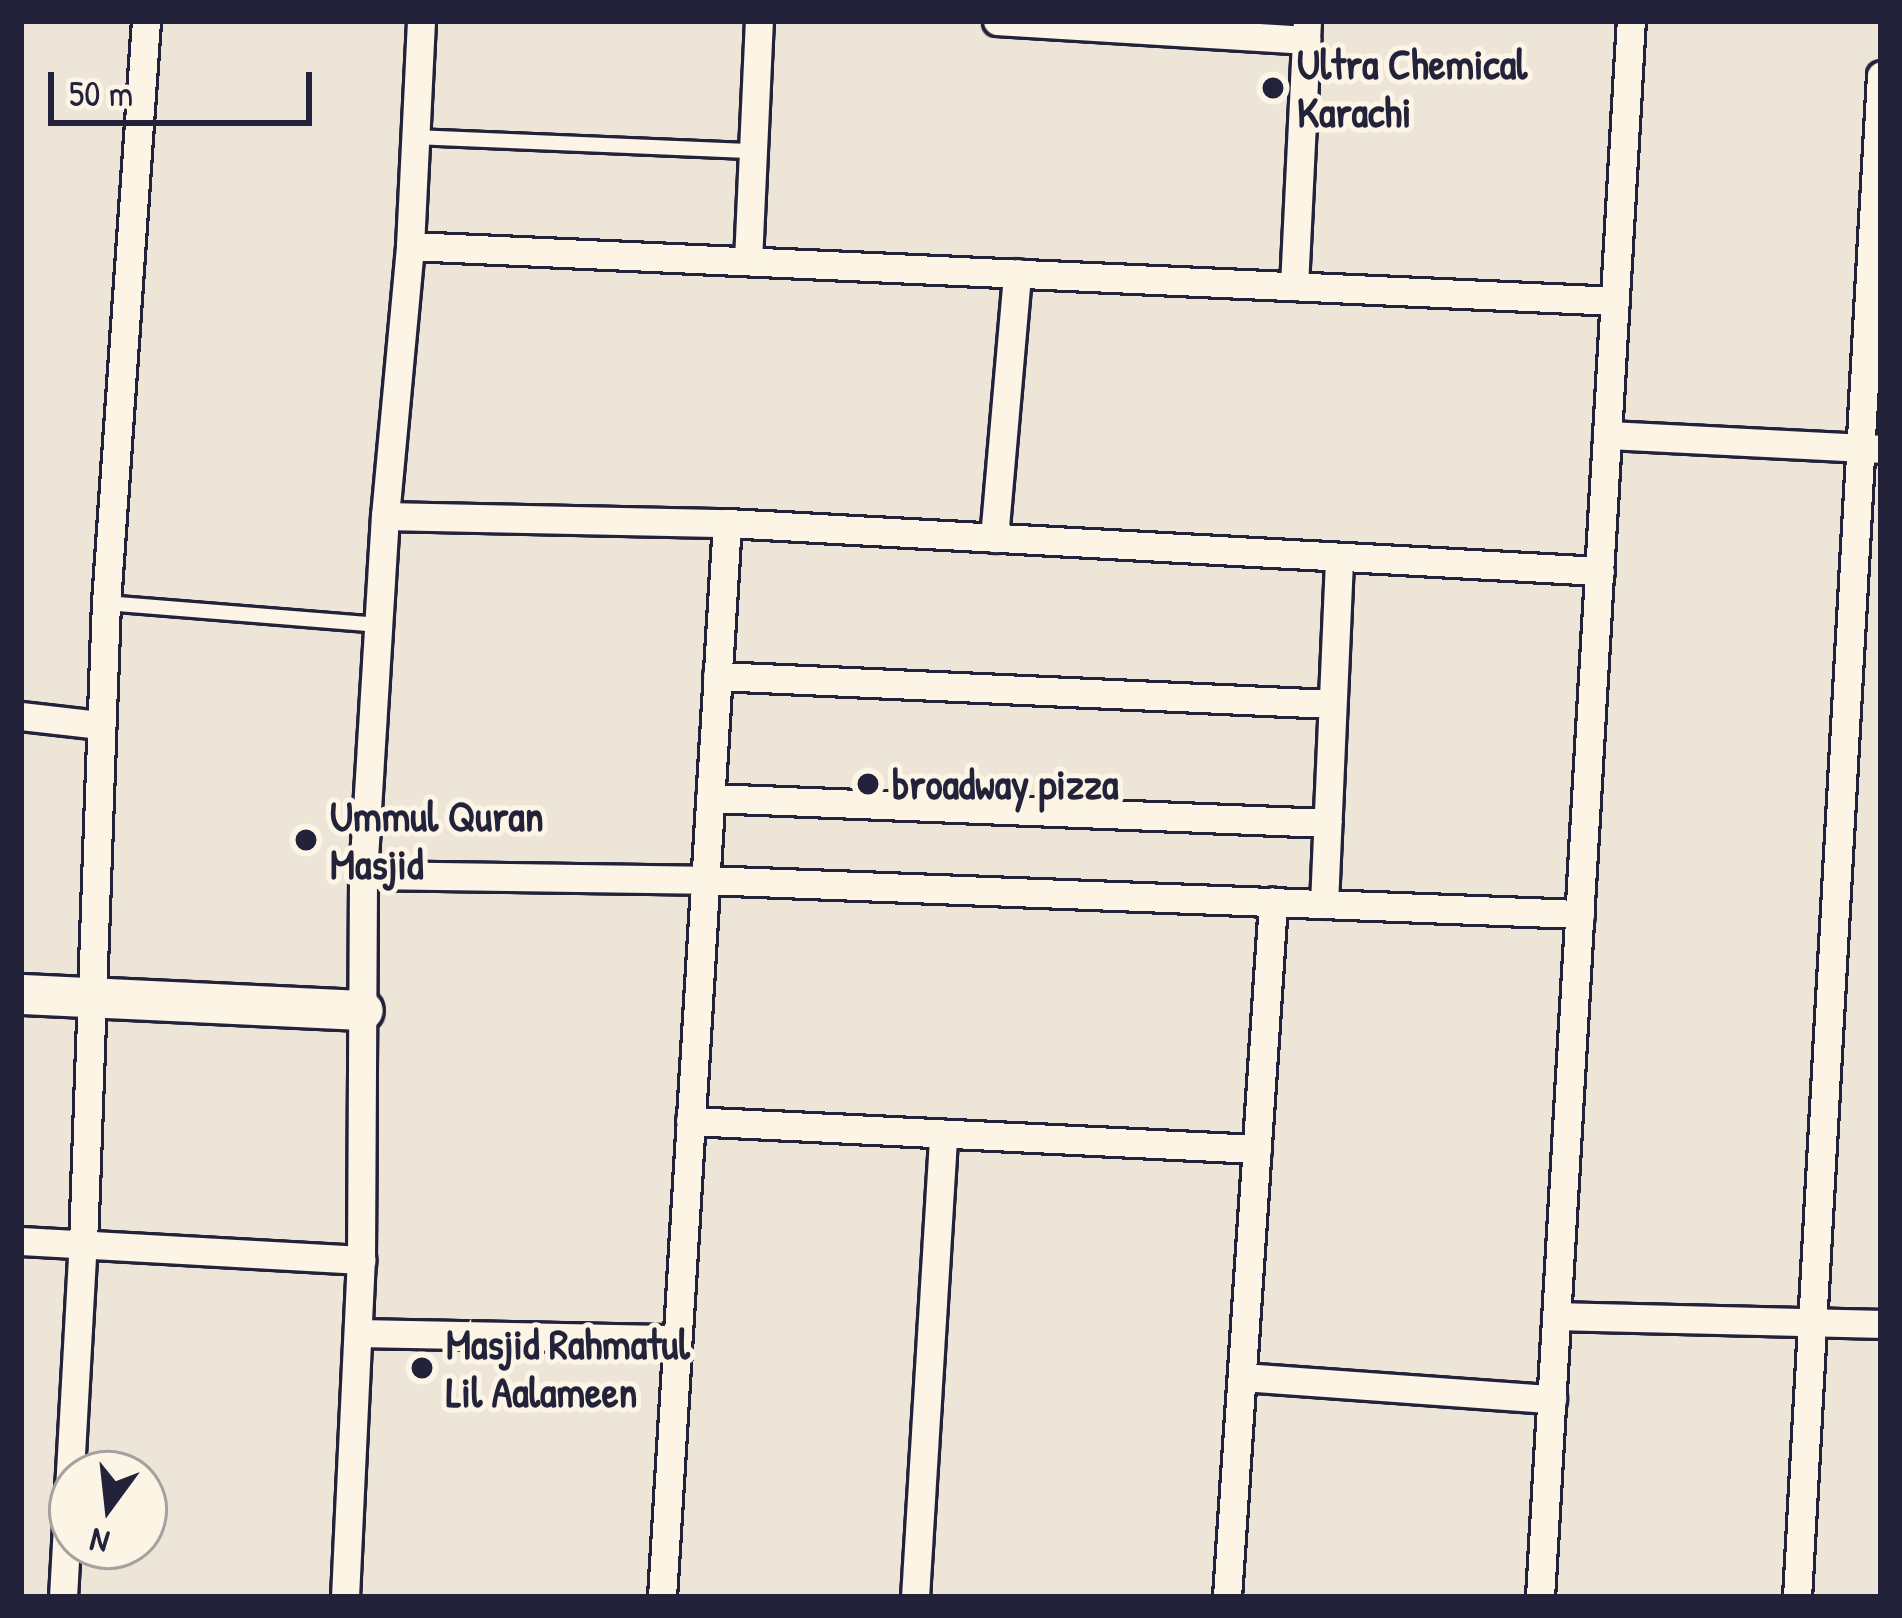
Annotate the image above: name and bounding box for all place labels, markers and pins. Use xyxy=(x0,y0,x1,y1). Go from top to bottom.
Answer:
place label: Ultra Chemical Karachi xyxy=(1297,39,1527,138)
marker: Ultra Chemical Karachi xyxy=(1260,75,1286,101)
place label: broadway pizza xyxy=(892,759,1118,809)
marker: broadway pizza xyxy=(855,771,881,797)
place label: Ummul Quran Masjid xyxy=(330,791,544,890)
marker: Ummul Quran Masjid xyxy=(293,827,319,853)
place label: Masjid Rahmatul Lil Aalameen xyxy=(446,1319,690,1418)
marker: Masjid Rahmatul Lil Aalameen xyxy=(409,1355,435,1381)

